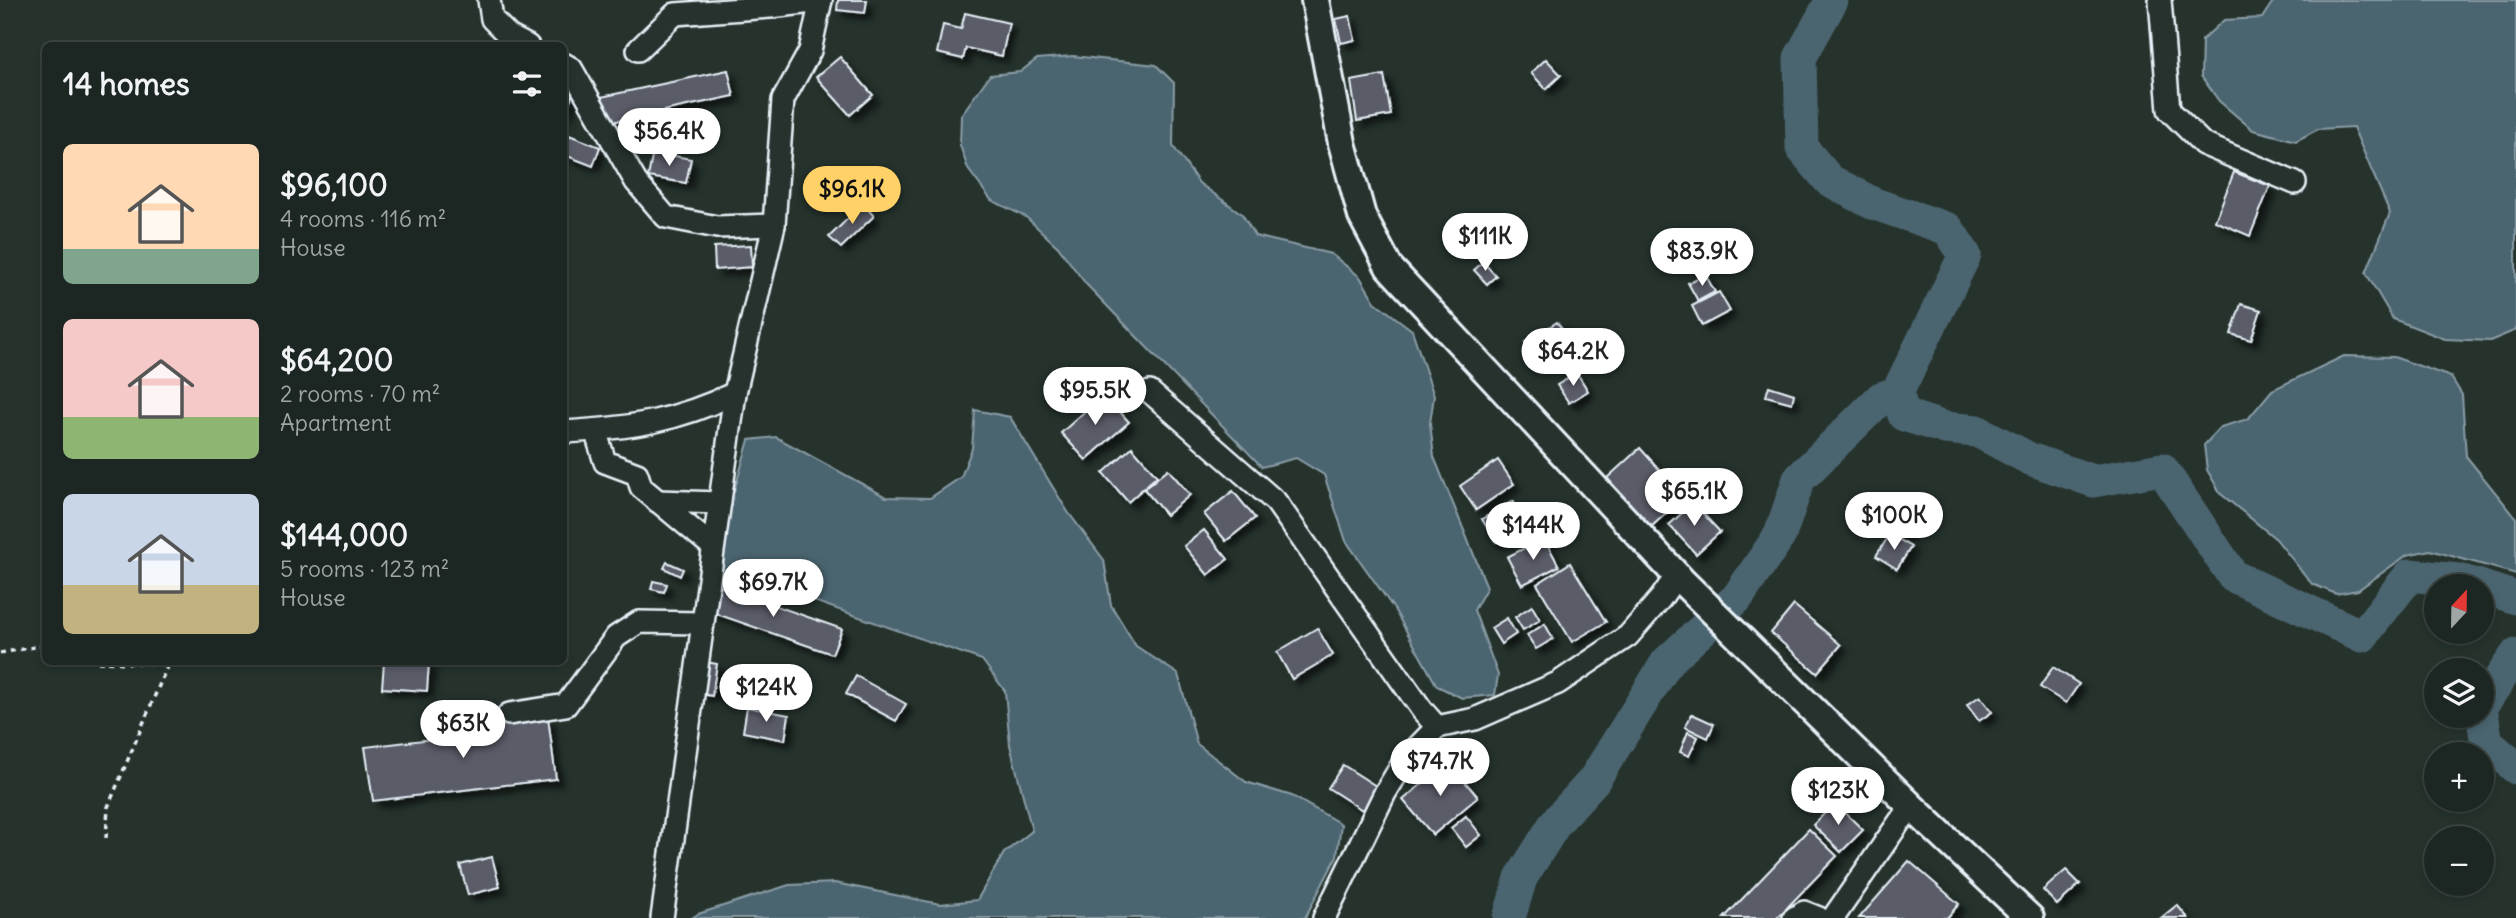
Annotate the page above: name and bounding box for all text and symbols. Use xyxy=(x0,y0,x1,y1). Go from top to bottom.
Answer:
text: 14 homes xyxy=(63,65,190,103)
icon: filters xyxy=(508,65,546,103)
pin: $56.4K xyxy=(612,108,726,168)
text: $56.4K xyxy=(633,116,705,145)
text: $96,100 xyxy=(280,166,388,204)
pin: $96.1K xyxy=(795,166,909,226)
icon: home xyxy=(119,172,203,256)
text: $96.1K xyxy=(819,174,885,203)
text: 4 rooms · 116 m² xyxy=(280,204,446,233)
pin: $111K xyxy=(1436,214,1534,273)
text: $111K xyxy=(1458,221,1512,250)
pin: $83.9K xyxy=(1645,229,1759,288)
text: House xyxy=(280,233,346,262)
text: $83.9K xyxy=(1666,236,1738,265)
pin: $64.2K xyxy=(1516,328,1630,388)
text: $64.2K xyxy=(1538,336,1608,365)
text: $64,200 xyxy=(280,341,394,379)
icon: home xyxy=(119,347,203,431)
pin: $95.5K xyxy=(1038,368,1152,427)
text: $95.5K xyxy=(1059,375,1131,404)
text: 2 rooms · 70 m² xyxy=(280,379,440,408)
text: Apartment xyxy=(280,408,392,437)
pin: $65.1K xyxy=(1637,468,1751,528)
text: $65.1K xyxy=(1661,476,1727,505)
pin: $100K xyxy=(1845,492,1943,552)
text: $100K xyxy=(1861,500,1927,529)
pin: $144K xyxy=(1484,503,1582,562)
text: $144K xyxy=(1502,510,1564,539)
text: $144,000 xyxy=(280,516,408,554)
icon: home xyxy=(119,522,203,606)
text: 5 rooms · 123 m² xyxy=(280,554,449,583)
pin: $69.7K xyxy=(716,560,830,619)
text: $69.7K xyxy=(738,567,808,596)
north arrow xyxy=(2424,574,2494,644)
map controls xyxy=(2424,574,2494,896)
text: House xyxy=(280,583,346,612)
button: layers xyxy=(2424,658,2494,728)
pin: $124K xyxy=(717,664,815,724)
text: $124K xyxy=(735,672,797,701)
pin: $63K xyxy=(422,700,504,760)
text: $63K xyxy=(436,708,490,737)
pin: $74.7K xyxy=(1383,738,1497,798)
button: + xyxy=(2424,742,2494,812)
text: $74.7K xyxy=(1406,746,1474,775)
pin: $123K xyxy=(1789,768,1887,827)
text: $123K xyxy=(1807,775,1869,804)
button: − xyxy=(2424,826,2494,896)

